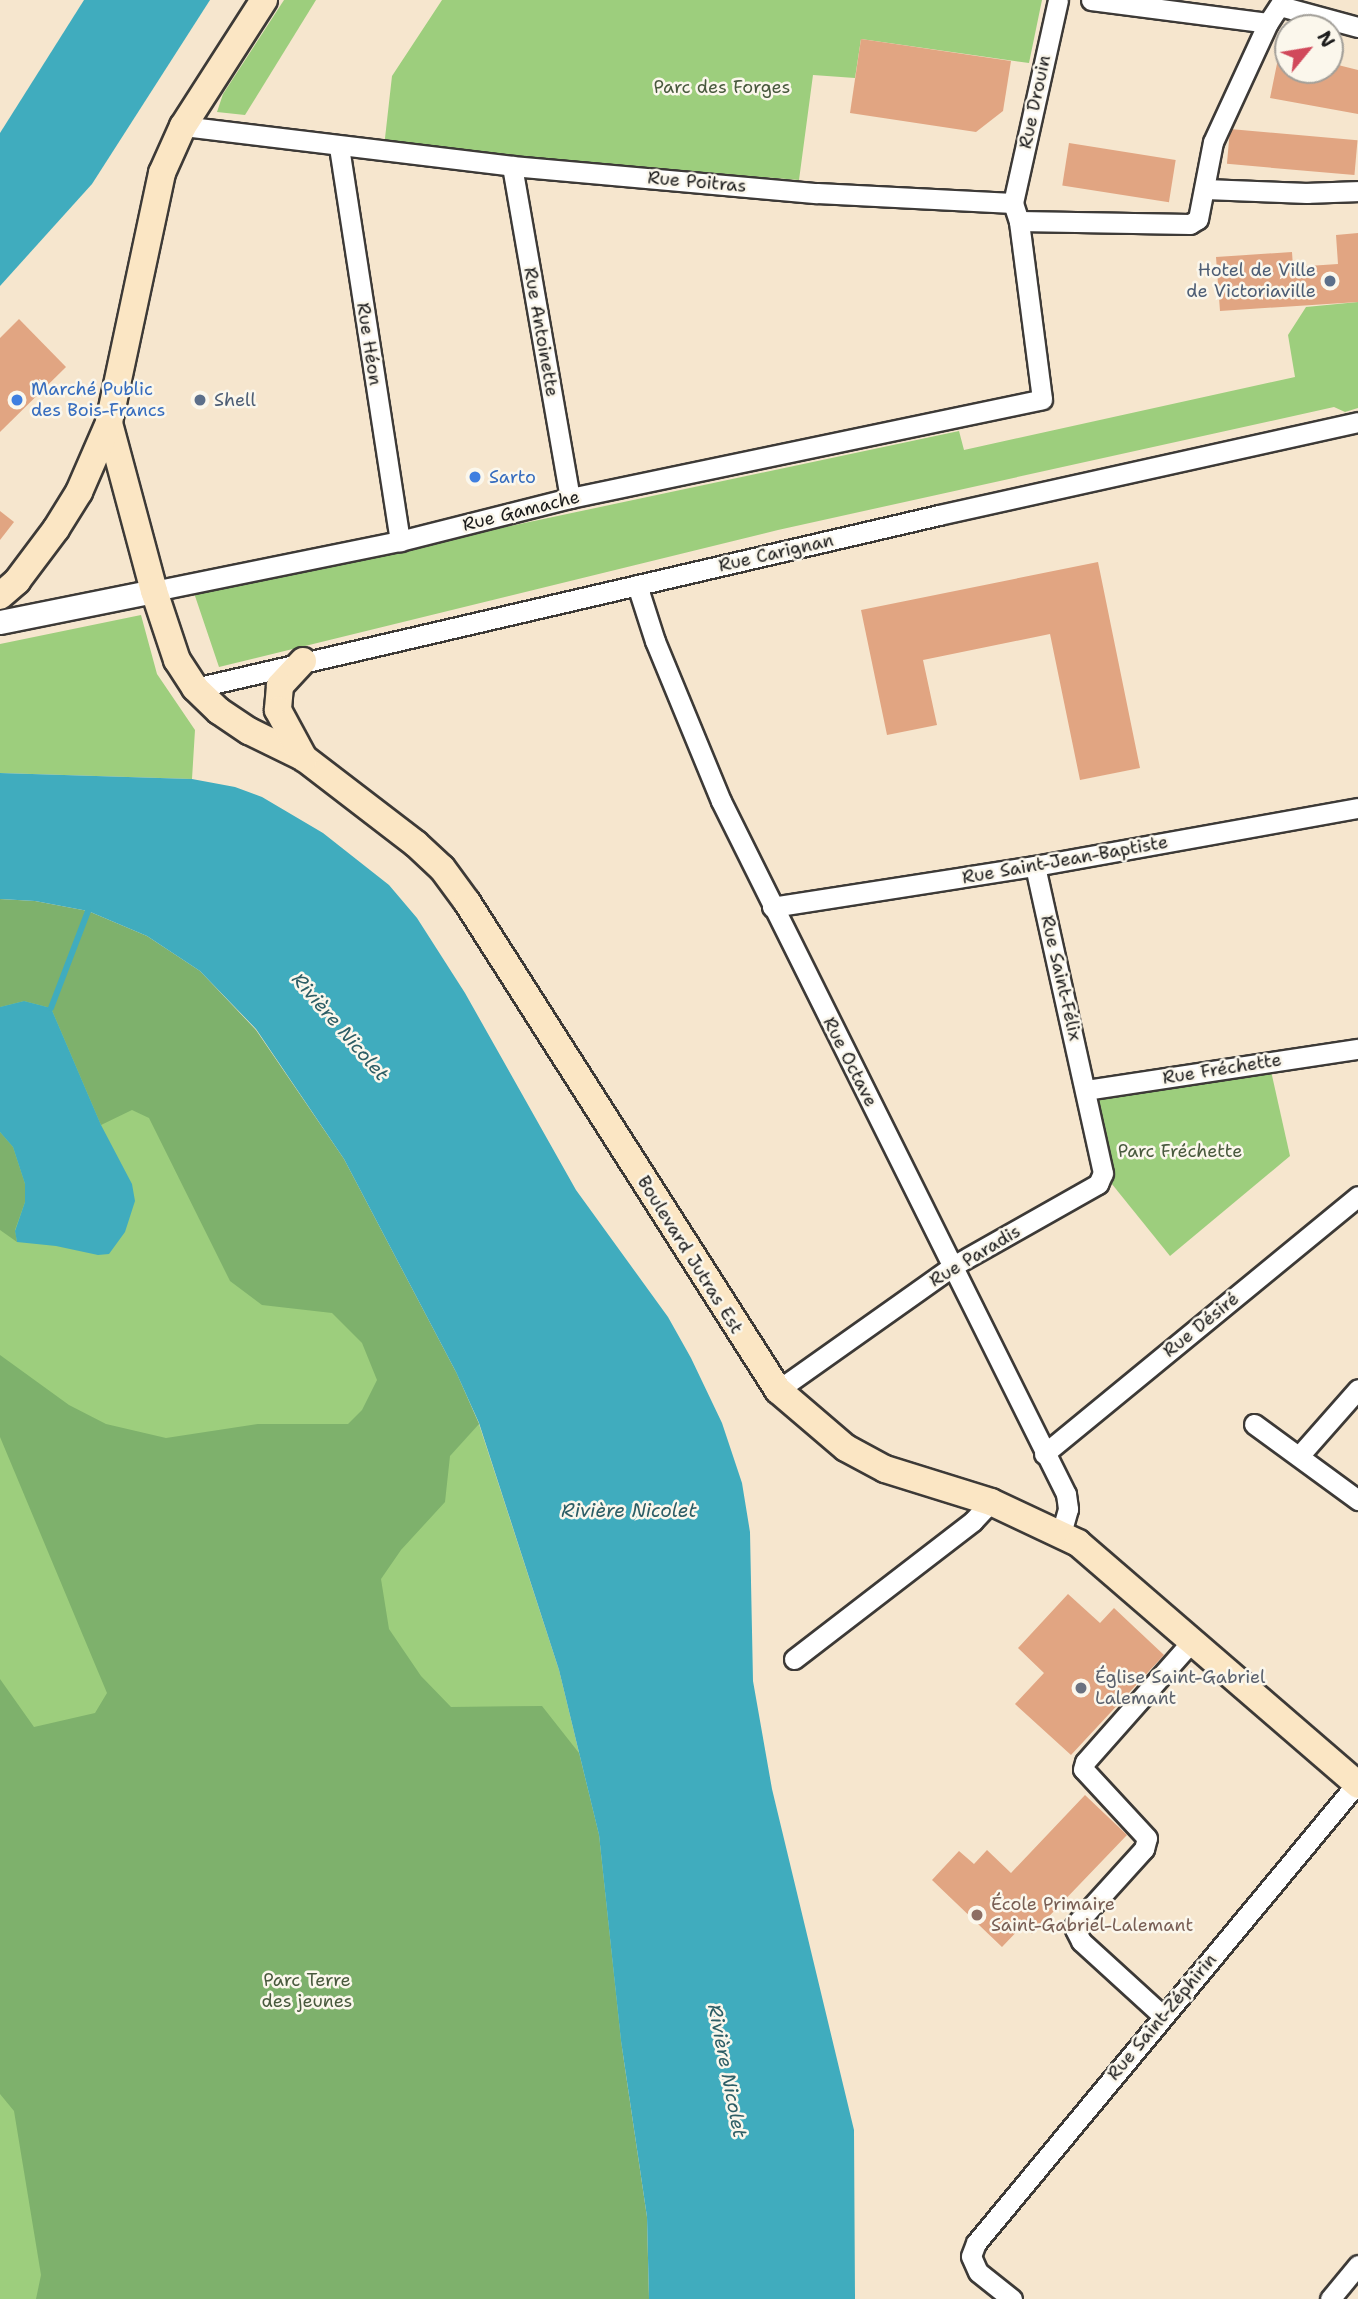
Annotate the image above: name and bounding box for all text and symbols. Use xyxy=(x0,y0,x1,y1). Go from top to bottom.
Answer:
north arrow xyxy=(1274,14,1344,84)
text: N xyxy=(1311,26,1340,52)
street label: Rue Drouin xyxy=(1015,53,1055,151)
park label: Parc des Forges xyxy=(654,76,790,98)
street label: Rue Poitras xyxy=(647,167,747,197)
place label: Hotel de Ville de Victoriaville xyxy=(1186,260,1316,302)
street label: Rue Antoinette xyxy=(519,266,563,398)
marker: Hotel de Ville de Victoriaville xyxy=(1322,273,1338,289)
street label: Rue Héon xyxy=(352,301,386,387)
place label: Marché Public des Bois-Francs xyxy=(31,379,165,422)
place label: Shell xyxy=(214,389,256,411)
marker: Marché Public des Bois-Francs xyxy=(9,392,25,408)
marker: Shell xyxy=(192,392,208,408)
place label: Sarto xyxy=(489,466,536,488)
marker: Sarto xyxy=(467,469,483,485)
street label: Rue Gamache xyxy=(460,486,582,536)
street label: Rue Carignan xyxy=(716,529,836,577)
street label: Rue Saint-Jean-Baptiste xyxy=(960,831,1170,889)
street label: Rue Saint-Félix xyxy=(1036,913,1086,1043)
water label: Rivière Nicolet xyxy=(287,968,393,1086)
street label: Rue Octave xyxy=(818,1014,882,1110)
street label: Rue Fréchette xyxy=(1161,1049,1283,1089)
park label: Parc Fréchette xyxy=(1118,1140,1242,1162)
street label: Boulevard Jutras Est xyxy=(633,1172,747,1338)
street label: Rue Paradis xyxy=(926,1220,1024,1292)
street label: Rue Désiré xyxy=(1159,1288,1243,1362)
water label: Rivière Nicolet xyxy=(561,1500,697,1522)
place label: Église Saint-Gabriel Lalemant xyxy=(1095,1667,1266,1710)
marker: Église Saint-Gabriel Lalemant xyxy=(1073,1680,1089,1696)
place label: École Primaire Saint-Gabriel-Lalemant xyxy=(991,1894,1193,1937)
marker: École Primaire Saint-Gabriel-Lalemant xyxy=(969,1907,985,1923)
street label: Rue Saint-Zéphirin xyxy=(1103,1949,1221,2085)
park label: Parc Terre des jeunes xyxy=(261,1970,353,2012)
water label: Rivière Nicolet xyxy=(703,2002,751,2140)

